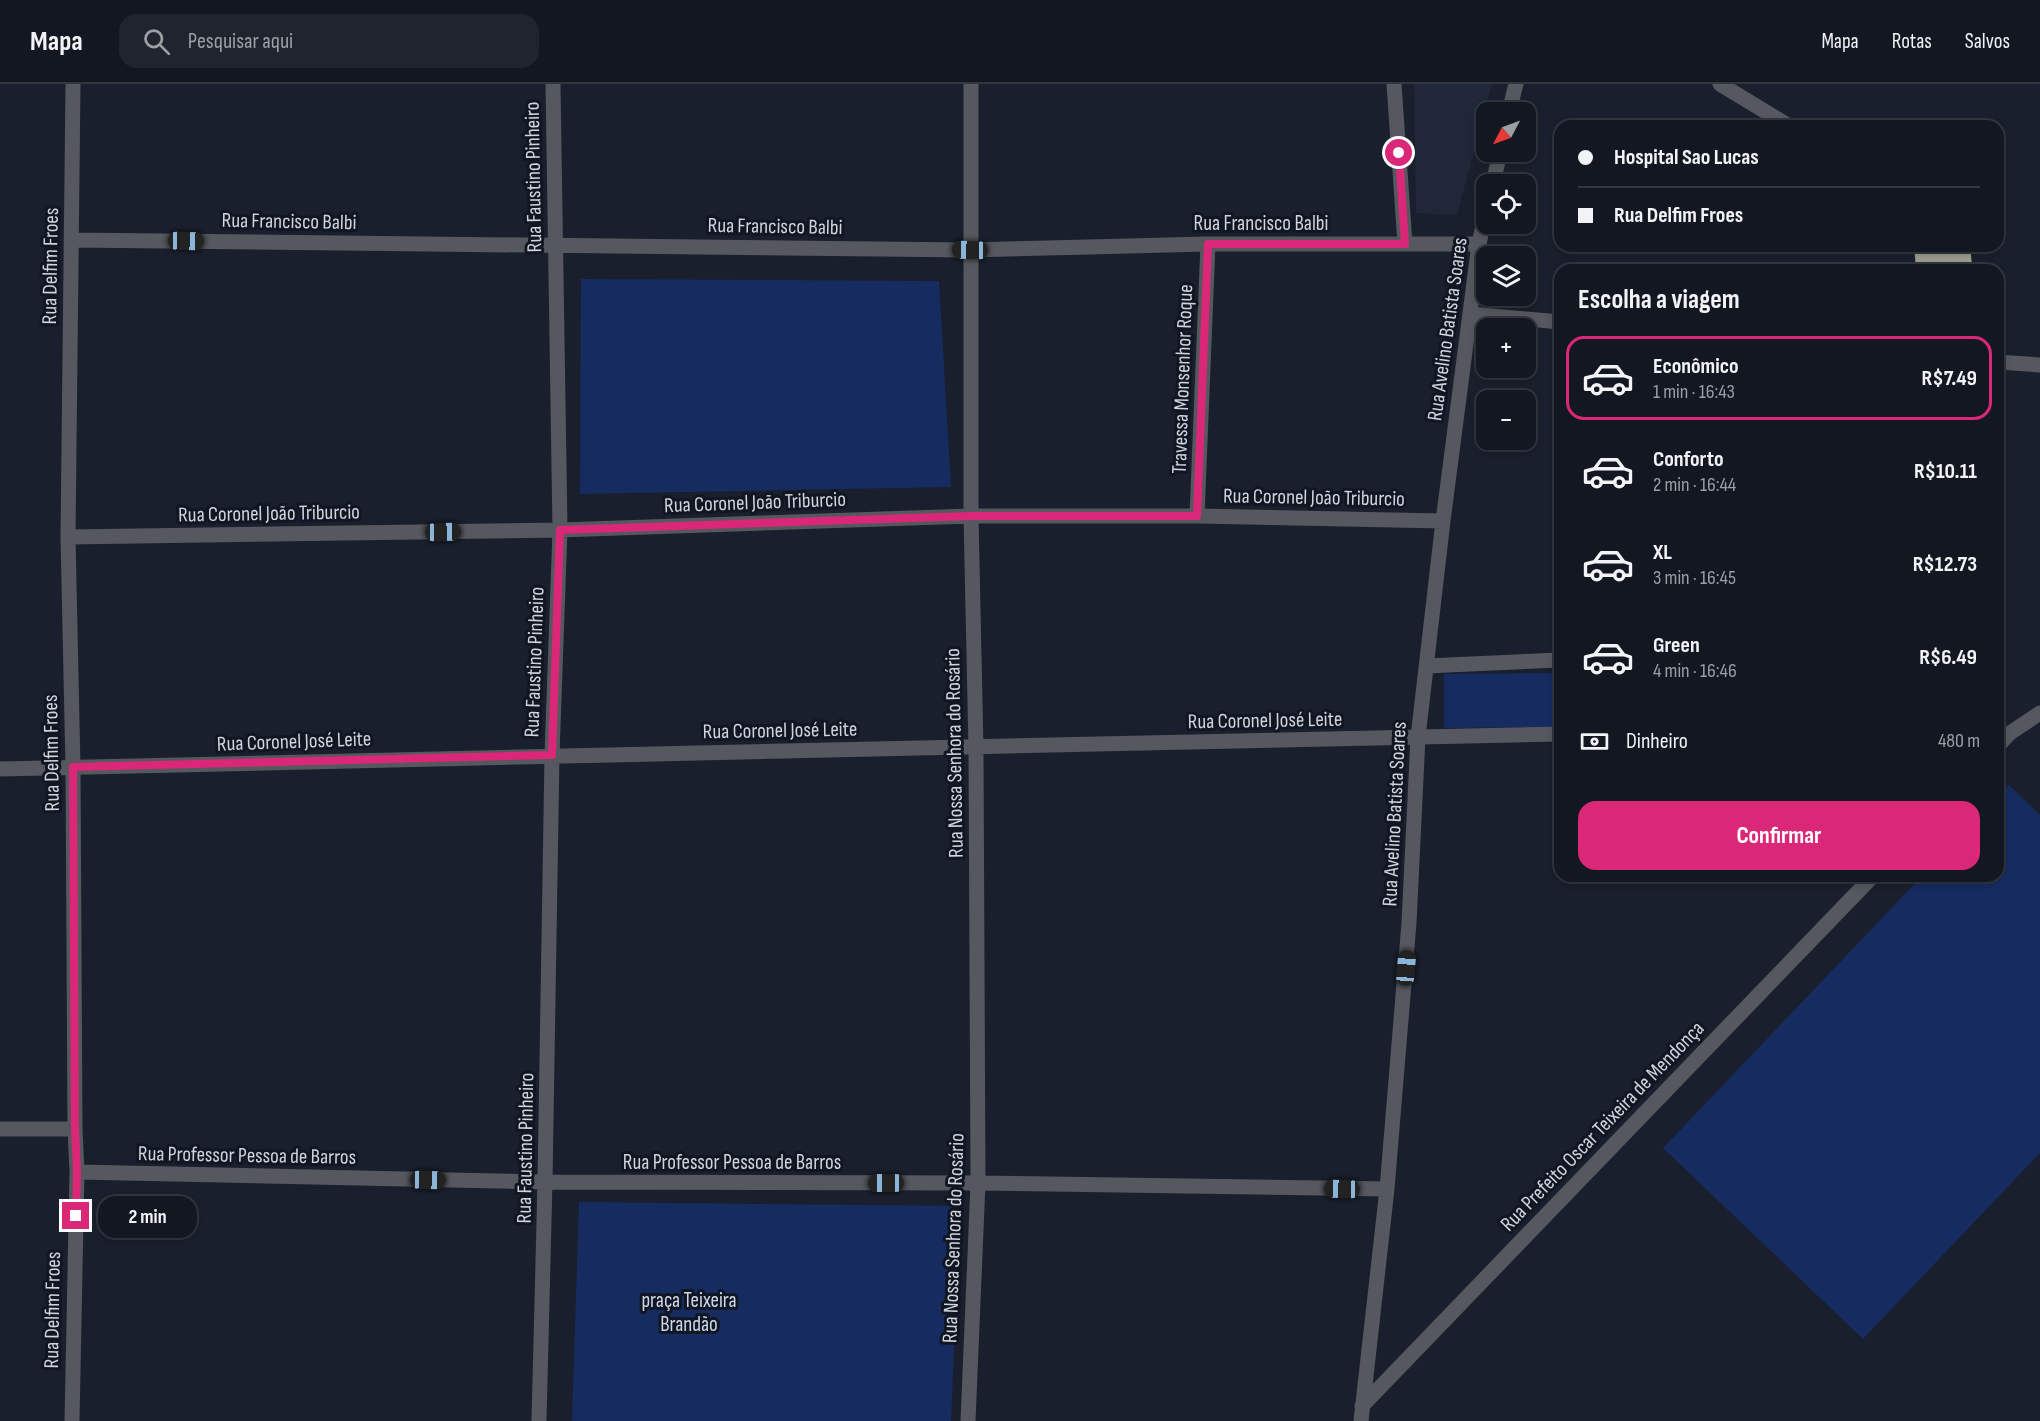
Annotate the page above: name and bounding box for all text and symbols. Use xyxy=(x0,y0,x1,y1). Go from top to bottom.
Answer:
search box xyxy=(119,14,539,68)
text: Mapa xyxy=(30,25,83,58)
icon: search xyxy=(140,25,173,58)
text: Pesquisar aqui xyxy=(188,28,293,55)
text: Mapa xyxy=(1821,29,1859,54)
text: Rotas xyxy=(1892,29,1932,54)
text: Salvos xyxy=(1965,29,2010,54)
street label: Rua Faustino Pinheiro xyxy=(520,101,547,253)
north arrow xyxy=(1476,102,1536,162)
map controls xyxy=(1476,102,1536,450)
route start xyxy=(1385,139,1412,166)
text: Hospital Sao Lucas xyxy=(1614,144,1759,171)
button: locate xyxy=(1476,174,1536,234)
text: Rua Delfim Froes xyxy=(1614,202,1743,229)
street label: Rua Delfim Froes xyxy=(37,207,64,325)
street label: Rua Francisco Balbi xyxy=(221,208,357,235)
street label: Rua Francisco Balbi xyxy=(1194,211,1328,236)
street label: Rua Francisco Balbi xyxy=(707,213,843,240)
car xyxy=(168,232,204,250)
street label: Rua Avelino Batista Soares xyxy=(1422,236,1473,422)
car xyxy=(952,241,988,259)
button: layers xyxy=(1476,246,1536,306)
street label: Travessa Monsenhor Roque xyxy=(1167,284,1198,474)
text: Escolha a viagem xyxy=(1578,284,1740,316)
button: + xyxy=(1476,318,1536,378)
icon: car xyxy=(1581,351,1635,405)
text: Econômico xyxy=(1653,353,1739,380)
text: R$7.49 xyxy=(1922,365,1977,392)
text: 1 min · 16:43 xyxy=(1653,380,1735,404)
button: − xyxy=(1476,390,1536,450)
icon: car xyxy=(1581,444,1635,498)
text: Conforto xyxy=(1653,446,1724,473)
text: R$10.11 xyxy=(1914,458,1977,485)
text: 2 min · 16:44 xyxy=(1653,473,1736,497)
street label: Rua Coronel João Triburcio xyxy=(1223,483,1405,512)
street label: Rua Coronel João Triburcio xyxy=(664,487,846,518)
street label: Rua Coronel João Triburcio xyxy=(178,499,360,528)
car xyxy=(425,523,461,541)
icon: car xyxy=(1581,537,1635,591)
text: XL xyxy=(1653,539,1672,566)
text: R$12.73 xyxy=(1913,551,1977,578)
text: 3 min · 16:45 xyxy=(1653,566,1736,590)
street label: Rua Faustino Pinheiro xyxy=(519,586,550,738)
icon: car xyxy=(1581,630,1635,684)
text: Green xyxy=(1653,632,1700,659)
text: R$6.49 xyxy=(1919,644,1977,671)
street label: Rua Nossa Senhora do Rosário xyxy=(940,648,969,858)
text: 4 min · 16:46 xyxy=(1653,659,1737,683)
street label: Rua Delfim Froes xyxy=(38,694,65,812)
street label: Rua Coronel José Leite xyxy=(1187,707,1343,734)
street label: Rua Coronel José Leite xyxy=(702,717,858,744)
street label: Rua Avelino Batista Soares xyxy=(1377,721,1412,907)
icon: cash xyxy=(1578,725,1611,758)
street label: Rua Coronel José Leite xyxy=(216,726,372,757)
text: Dinheiro xyxy=(1626,728,1688,755)
text: 480 m xyxy=(1938,729,1980,753)
button: Confirmar xyxy=(1578,801,1980,870)
car xyxy=(1395,949,1417,987)
street label: Rua Prefeito Oscar Teixeira de Mendonça xyxy=(1495,1016,1709,1237)
street label: Rua Faustino Pinheiro xyxy=(512,1072,539,1224)
street label: Rua Nossa Senhora do Rosário xyxy=(937,1133,970,1343)
street label: Rua Professor Pessoa de Barros xyxy=(138,1141,356,1170)
street label: Rua Professor Pessoa de Barros xyxy=(623,1150,841,1175)
car xyxy=(410,1171,446,1189)
car xyxy=(868,1174,904,1192)
car xyxy=(1324,1180,1360,1198)
callout: 2 min xyxy=(97,1195,196,1237)
route end xyxy=(62,1202,89,1229)
text: 2 min xyxy=(128,1205,167,1229)
street label: Rua Delfim Froes xyxy=(39,1251,66,1369)
park label: praça Teixeira Brandão xyxy=(641,1288,737,1337)

